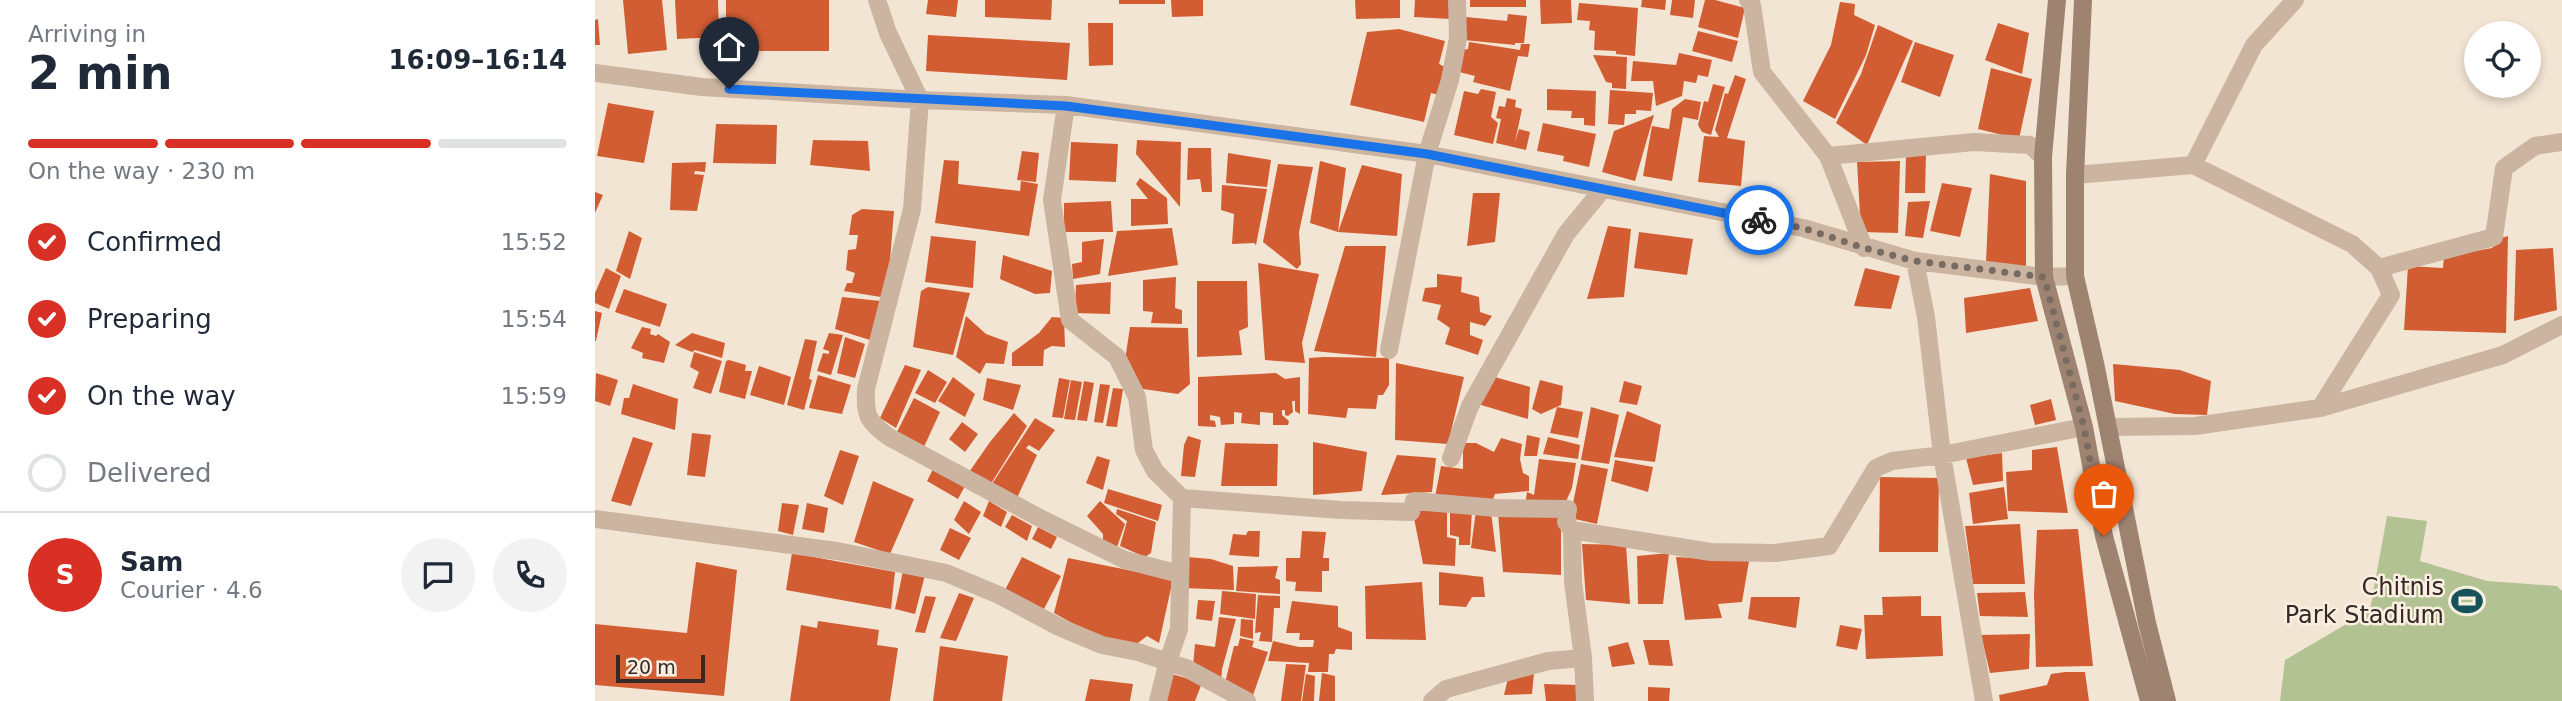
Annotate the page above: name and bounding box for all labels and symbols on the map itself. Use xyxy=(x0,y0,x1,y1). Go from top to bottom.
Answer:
pin xyxy=(699,17,759,89)
courier xyxy=(1724,185,1794,255)
pin xyxy=(2074,464,2134,536)
place label: Chitnis Park Stadium xyxy=(2285,573,2444,629)
sports icon: Chitnis Park Stadium xyxy=(2450,584,2484,618)
scale bar xyxy=(616,652,705,684)

